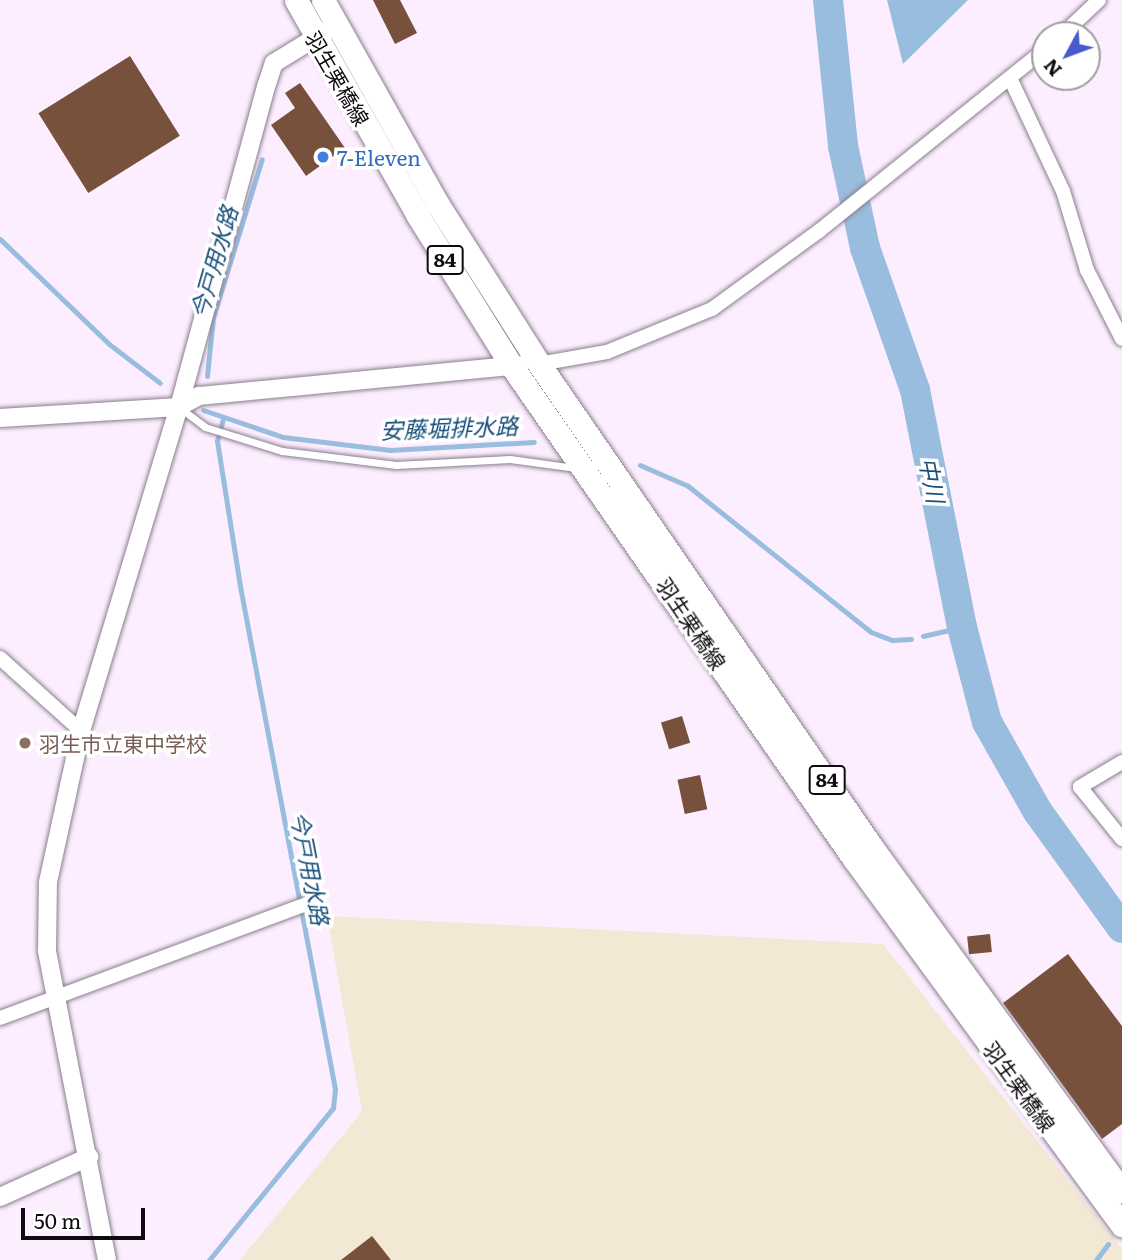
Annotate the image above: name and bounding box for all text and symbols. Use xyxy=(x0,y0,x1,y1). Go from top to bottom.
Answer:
north arrow xyxy=(1031,21,1101,91)
street label: 羽生栗橋線 xyxy=(301,26,375,130)
text: N xyxy=(1036,53,1067,84)
place label: 7-Eleven xyxy=(337,144,421,170)
marker: 7-Eleven xyxy=(315,149,331,165)
water label: 今戸用水路 xyxy=(184,203,242,321)
road number: 84 xyxy=(426,244,464,276)
water label: 安藤堀排水路 xyxy=(380,411,518,443)
water label: 中川 xyxy=(915,455,951,505)
street label: 羽生栗橋線 xyxy=(652,572,732,674)
place label: 羽生市立東中学校 xyxy=(39,730,207,756)
marker: 羽生市立東中学校 xyxy=(17,735,33,751)
road number: 84 xyxy=(808,764,846,796)
water label: 今戸用水路 xyxy=(286,809,336,927)
street label: 羽生栗橋線 xyxy=(979,1036,1061,1136)
scale bar xyxy=(24,1194,149,1238)
text: 50 m xyxy=(34,1204,81,1235)

